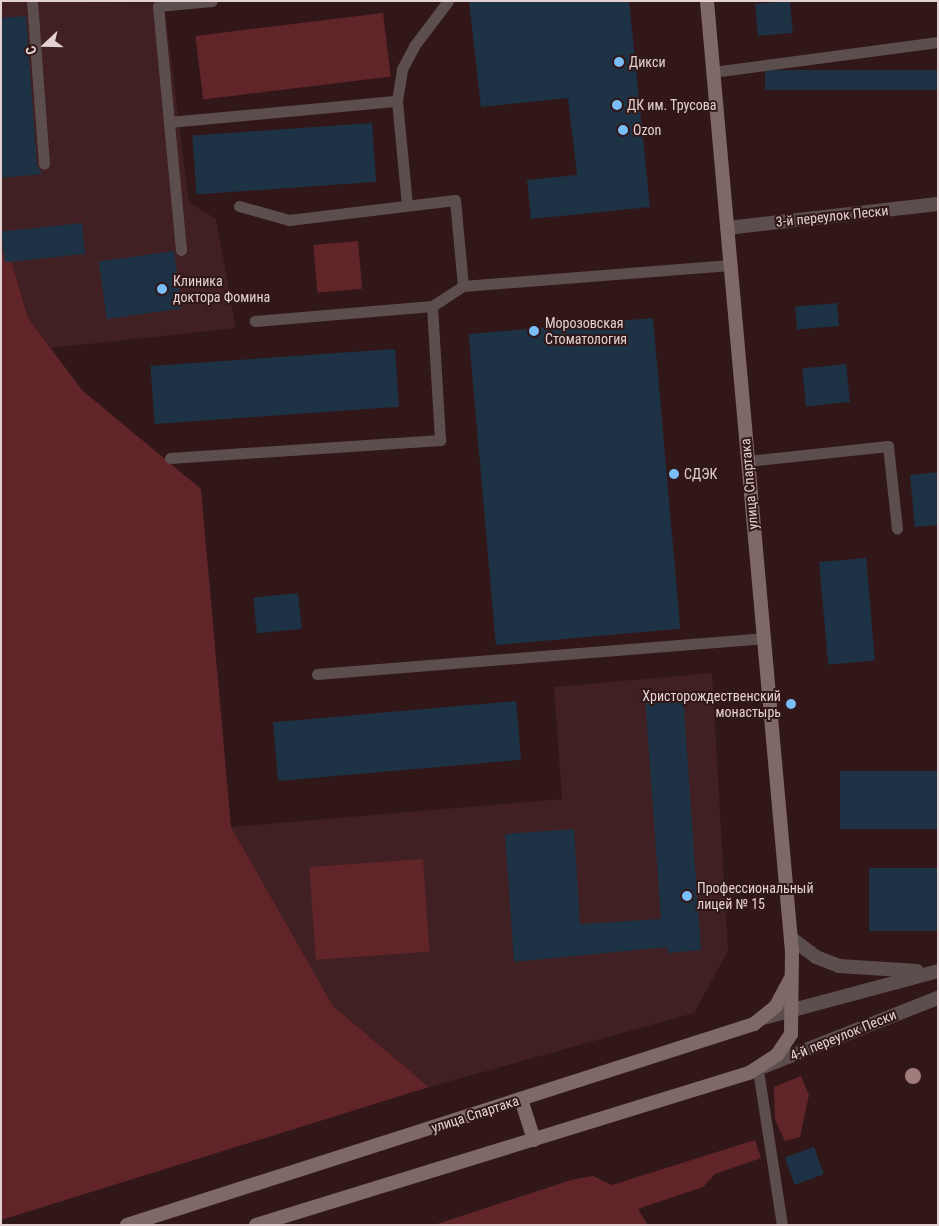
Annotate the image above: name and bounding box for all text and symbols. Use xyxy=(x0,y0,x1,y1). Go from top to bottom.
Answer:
north arrow xyxy=(20,20,70,70)
text: С xyxy=(22,44,40,57)
place label: Дикси xyxy=(629,54,666,70)
marker: Дикси xyxy=(613,56,625,68)
place label: ДК им. Трусова xyxy=(627,97,717,113)
marker: ДК им. Трусова xyxy=(611,99,623,111)
place label: Ozon xyxy=(633,122,661,138)
marker: Ozon xyxy=(617,124,629,136)
street label: 3-й переулок Пески xyxy=(775,202,889,230)
place label: Клиника доктора Фомина xyxy=(173,273,270,306)
marker: Клиника доктора Фомина xyxy=(155,282,169,296)
place label: Морозовская Стоматология xyxy=(545,315,627,348)
marker: Морозовская Стоматология xyxy=(527,324,541,338)
street label: улица Спартака xyxy=(737,438,761,530)
place label: СДЭК xyxy=(684,466,717,482)
marker: СДЭК xyxy=(668,468,680,480)
place label: Христорождественский монастырь xyxy=(642,688,781,720)
marker: Христорождественский монастырь xyxy=(785,698,797,710)
place label: Профессиональный лицей № 15 xyxy=(697,880,814,912)
marker: Профессиональный лицей № 15 xyxy=(681,890,693,902)
street label: 4-й переулок Пески xyxy=(787,1006,899,1064)
street label: улица Спартака xyxy=(429,1092,521,1136)

